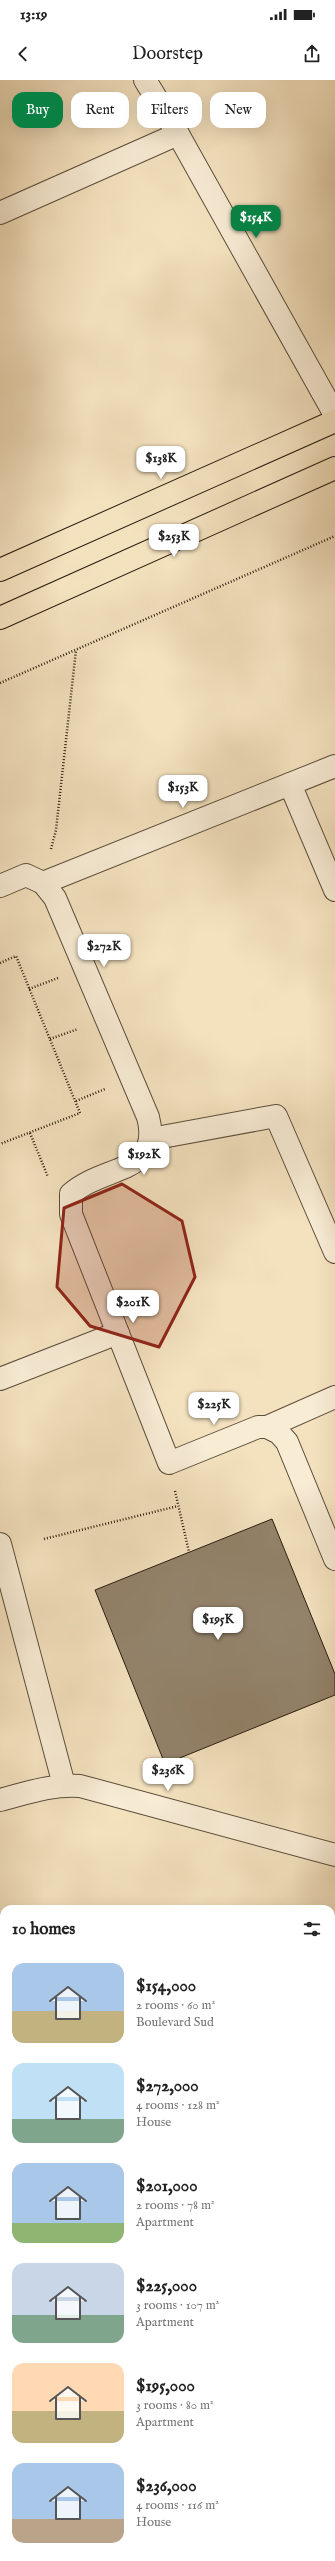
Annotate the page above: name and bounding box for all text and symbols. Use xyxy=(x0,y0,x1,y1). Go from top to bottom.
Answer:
text: 13:19 xyxy=(20,5,47,24)
icon: back xyxy=(12,43,34,65)
text: Doorstep xyxy=(132,43,203,66)
icon: share xyxy=(301,43,323,65)
chip: Buy xyxy=(12,92,63,128)
chip: Rent xyxy=(71,92,129,128)
chip: Filters xyxy=(137,92,202,128)
chip: New xyxy=(210,92,266,128)
pin: $154K xyxy=(228,205,284,239)
text: $154K xyxy=(240,209,272,226)
pin: $138K xyxy=(133,446,189,480)
text: $138K xyxy=(145,450,177,467)
pin: $253K xyxy=(146,524,202,558)
text: $253K xyxy=(158,528,190,545)
pin: $153K xyxy=(155,775,211,809)
text: $153K xyxy=(167,779,199,796)
pin: $272K xyxy=(76,934,132,968)
text: $272K xyxy=(87,938,121,955)
pin: $192K xyxy=(116,1142,172,1176)
text: $192K xyxy=(127,1146,161,1163)
pin: $201K xyxy=(105,1290,161,1324)
text: $201K xyxy=(116,1294,150,1311)
pin: $225K xyxy=(186,1392,242,1426)
text: $225K xyxy=(197,1396,231,1413)
pin: $195K xyxy=(190,1607,246,1641)
text: $195K xyxy=(202,1611,234,1628)
pin: $236K xyxy=(140,1758,196,1792)
text: $236K xyxy=(151,1762,185,1779)
icon: filters xyxy=(301,1918,323,1940)
text: 10 homes xyxy=(12,1919,75,1940)
text: $154,000 xyxy=(136,1976,196,1997)
icon: home xyxy=(44,1979,92,2027)
text: 2 rooms · 60 m² xyxy=(136,1997,215,2014)
text: Boulevard Sud xyxy=(136,2014,214,2031)
text: $272,000 xyxy=(136,2076,199,2097)
icon: home xyxy=(44,2079,92,2127)
text: 4 rooms · 128 m² xyxy=(136,2097,220,2114)
text: House xyxy=(136,2114,171,2131)
text: $201,000 xyxy=(136,2176,198,2197)
icon: home xyxy=(44,2179,92,2227)
text: 2 rooms · 78 m² xyxy=(136,2197,215,2214)
text: Apartment xyxy=(136,2214,194,2231)
text: $225,000 xyxy=(136,2276,197,2297)
icon: home xyxy=(44,2279,92,2327)
text: 3 rooms · 107 m² xyxy=(136,2297,219,2314)
text: Apartment xyxy=(136,2314,194,2331)
text: $195,000 xyxy=(136,2376,195,2397)
icon: home xyxy=(44,2379,92,2427)
text: 3 rooms · 80 m² xyxy=(136,2397,214,2414)
text: Apartment xyxy=(136,2414,194,2431)
text: $236,000 xyxy=(136,2476,197,2497)
icon: home xyxy=(44,2479,92,2527)
text: 4 rooms · 116 m² xyxy=(136,2497,219,2514)
text: House xyxy=(136,2514,171,2531)

